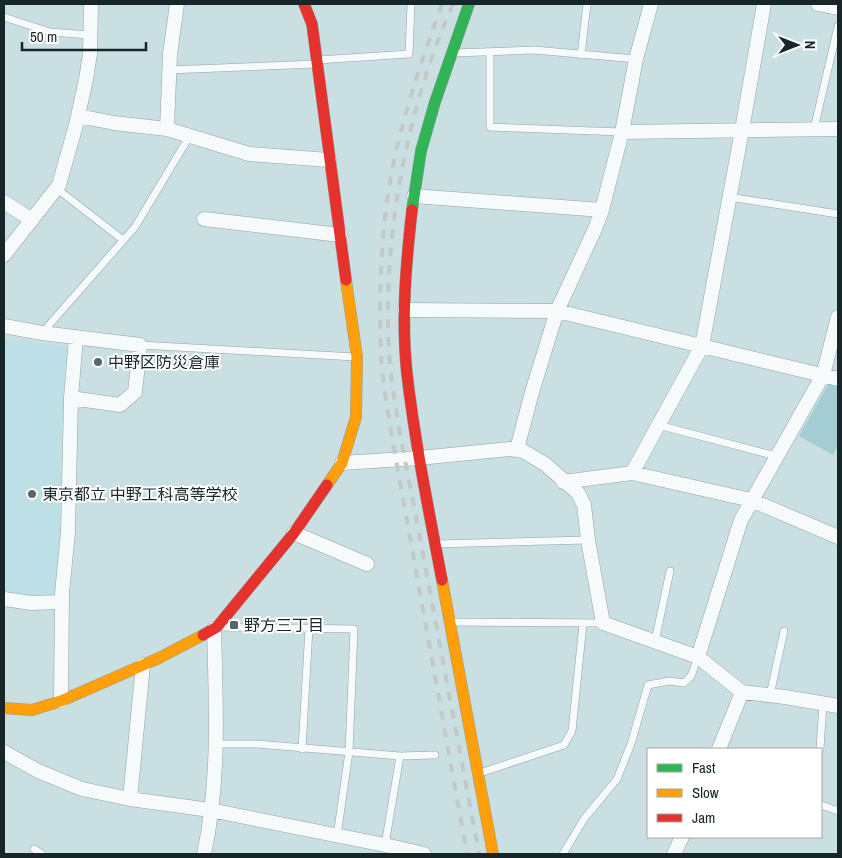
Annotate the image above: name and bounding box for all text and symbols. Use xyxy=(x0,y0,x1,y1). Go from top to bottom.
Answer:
scale bar xyxy=(22,20,146,52)
north arrow xyxy=(772,20,822,70)
text: 50 m xyxy=(30,26,57,47)
text: N xyxy=(801,41,819,49)
place label: 中野区防災倉庫 xyxy=(108,351,220,373)
marker: 中野区防災倉庫 xyxy=(92,356,104,368)
place label: 東京都立 中野工科高等学校 xyxy=(42,483,238,505)
marker: 東京都立 中野工科高等学校 xyxy=(26,488,38,500)
place label: 野方三丁目 xyxy=(244,614,324,636)
marker: 野方三丁目 xyxy=(228,619,240,631)
legend xyxy=(647,748,822,838)
text: Fast xyxy=(692,757,716,778)
text: Slow xyxy=(692,782,719,803)
text: Jam xyxy=(692,807,715,828)

